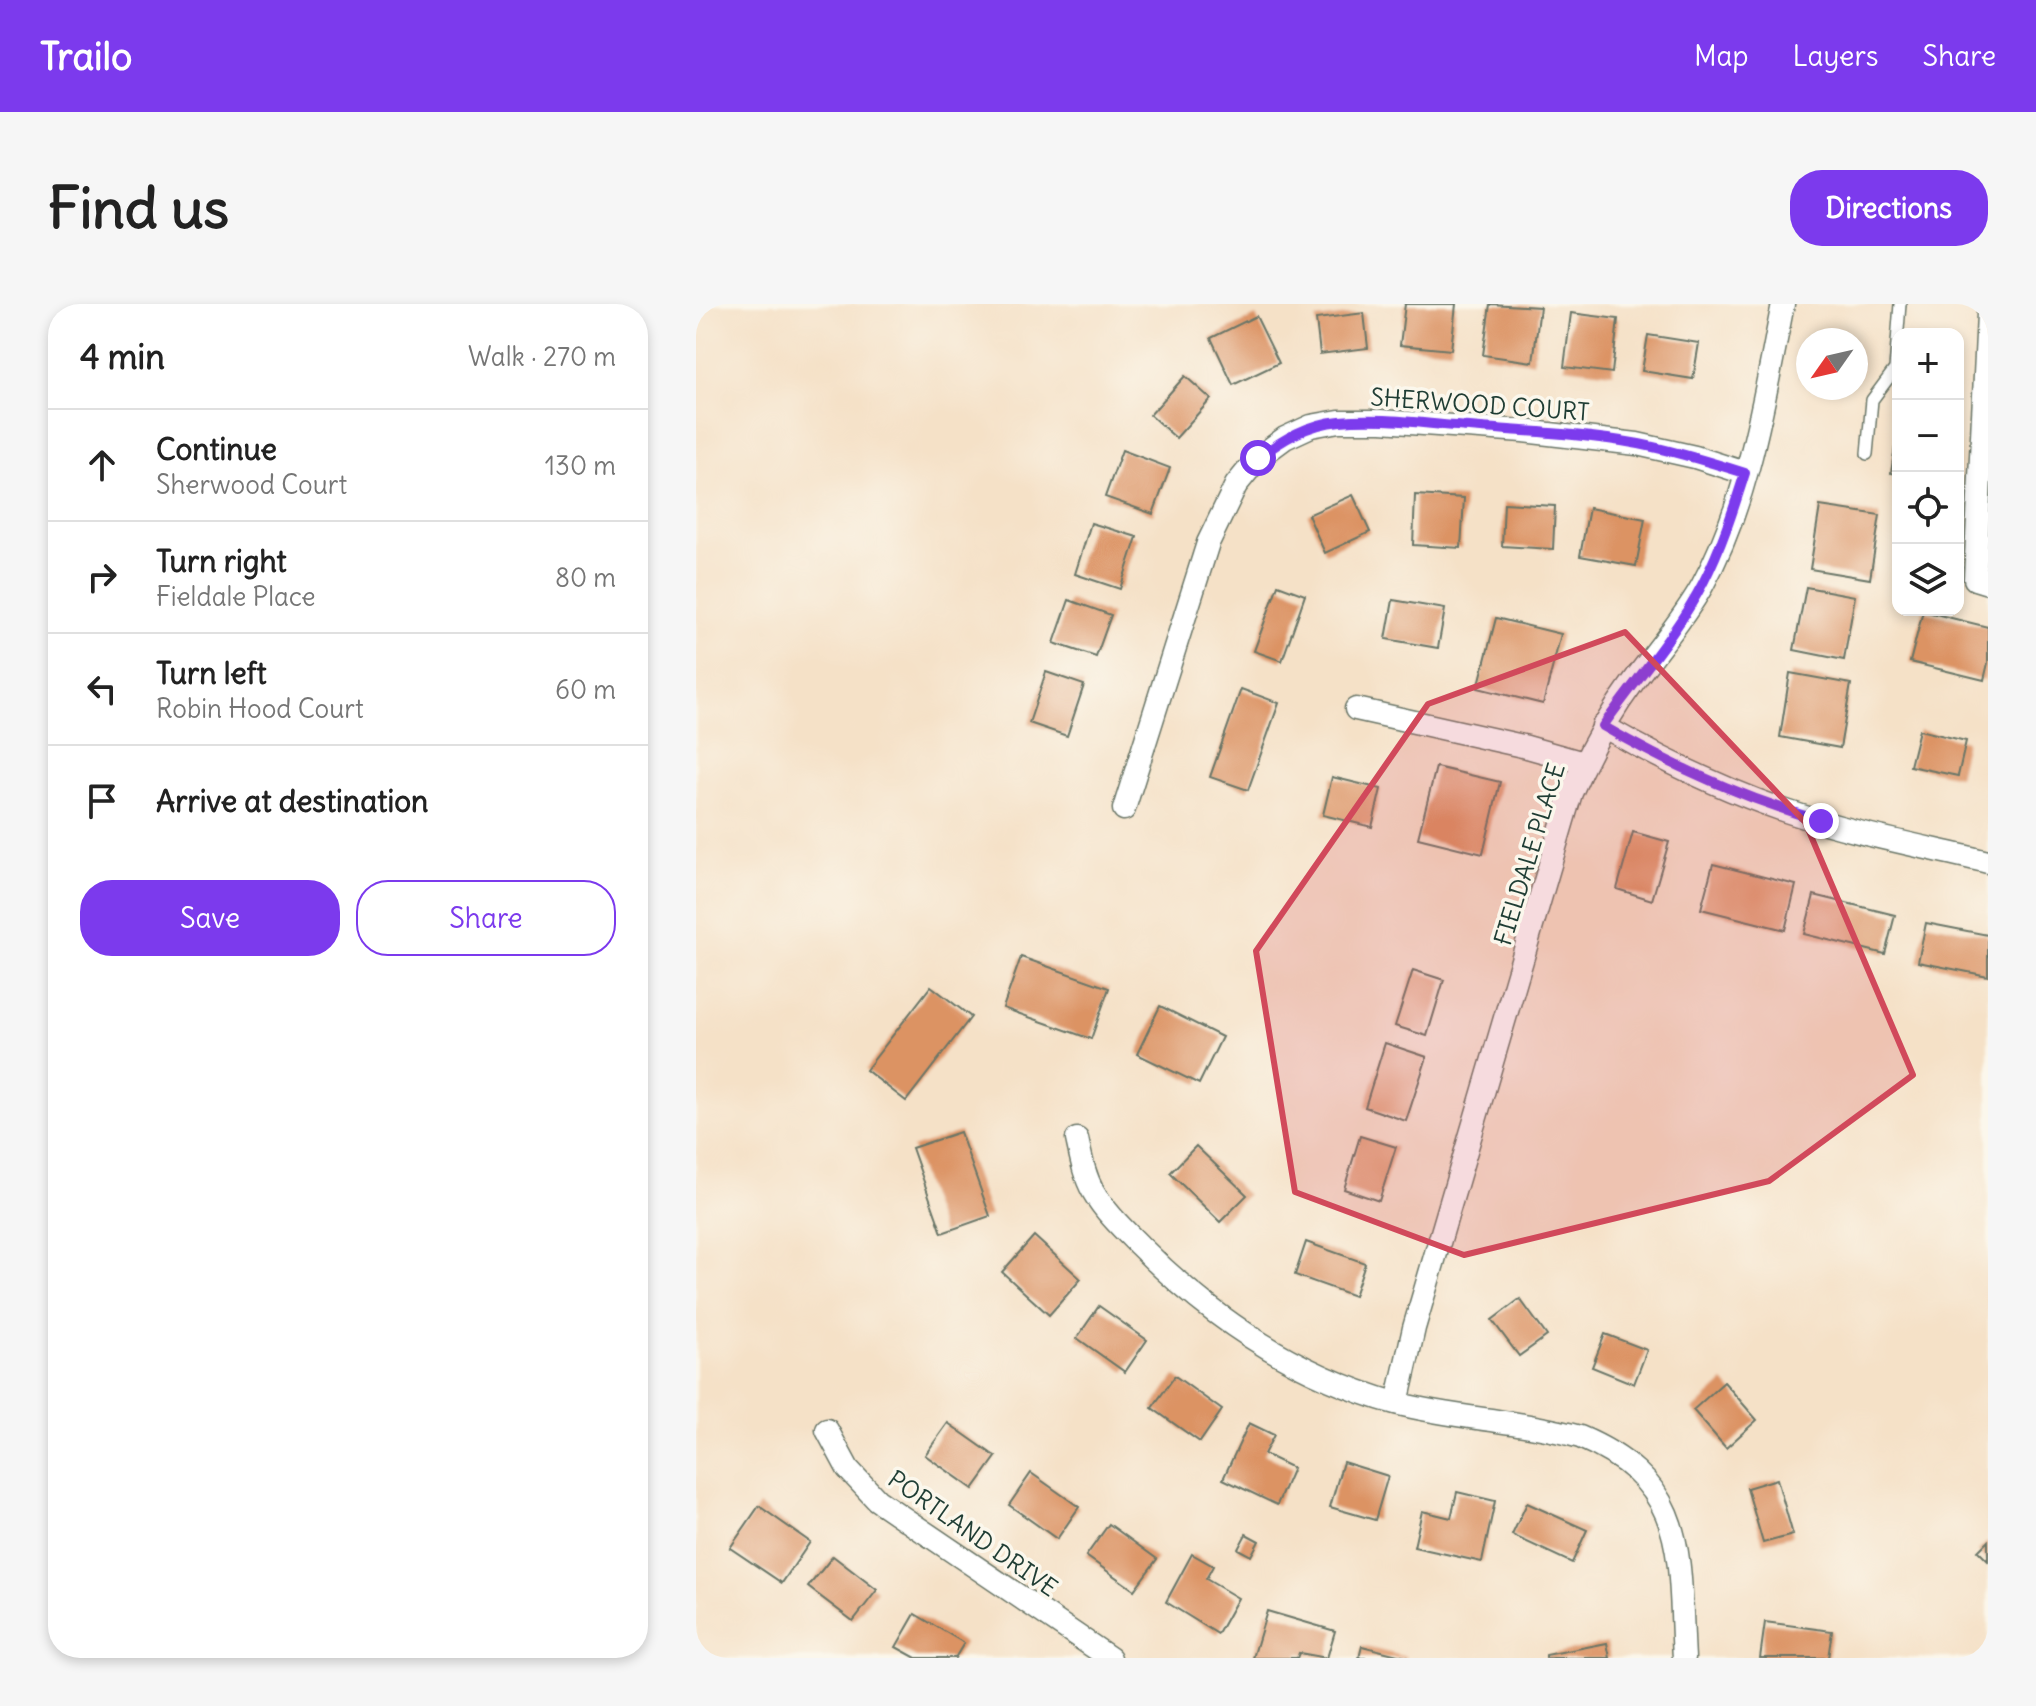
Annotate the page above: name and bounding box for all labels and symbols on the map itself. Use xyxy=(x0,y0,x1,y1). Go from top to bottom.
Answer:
north arrow xyxy=(1796,328,1868,400)
street label: SHERWOOD COURT xyxy=(1370,381,1590,427)
route start xyxy=(1240,440,1276,476)
street label: FIELDALE PLACE xyxy=(1487,759,1571,949)
route end xyxy=(1803,803,1839,839)
street label: PORTLAND DRIVE xyxy=(883,1463,1063,1603)

